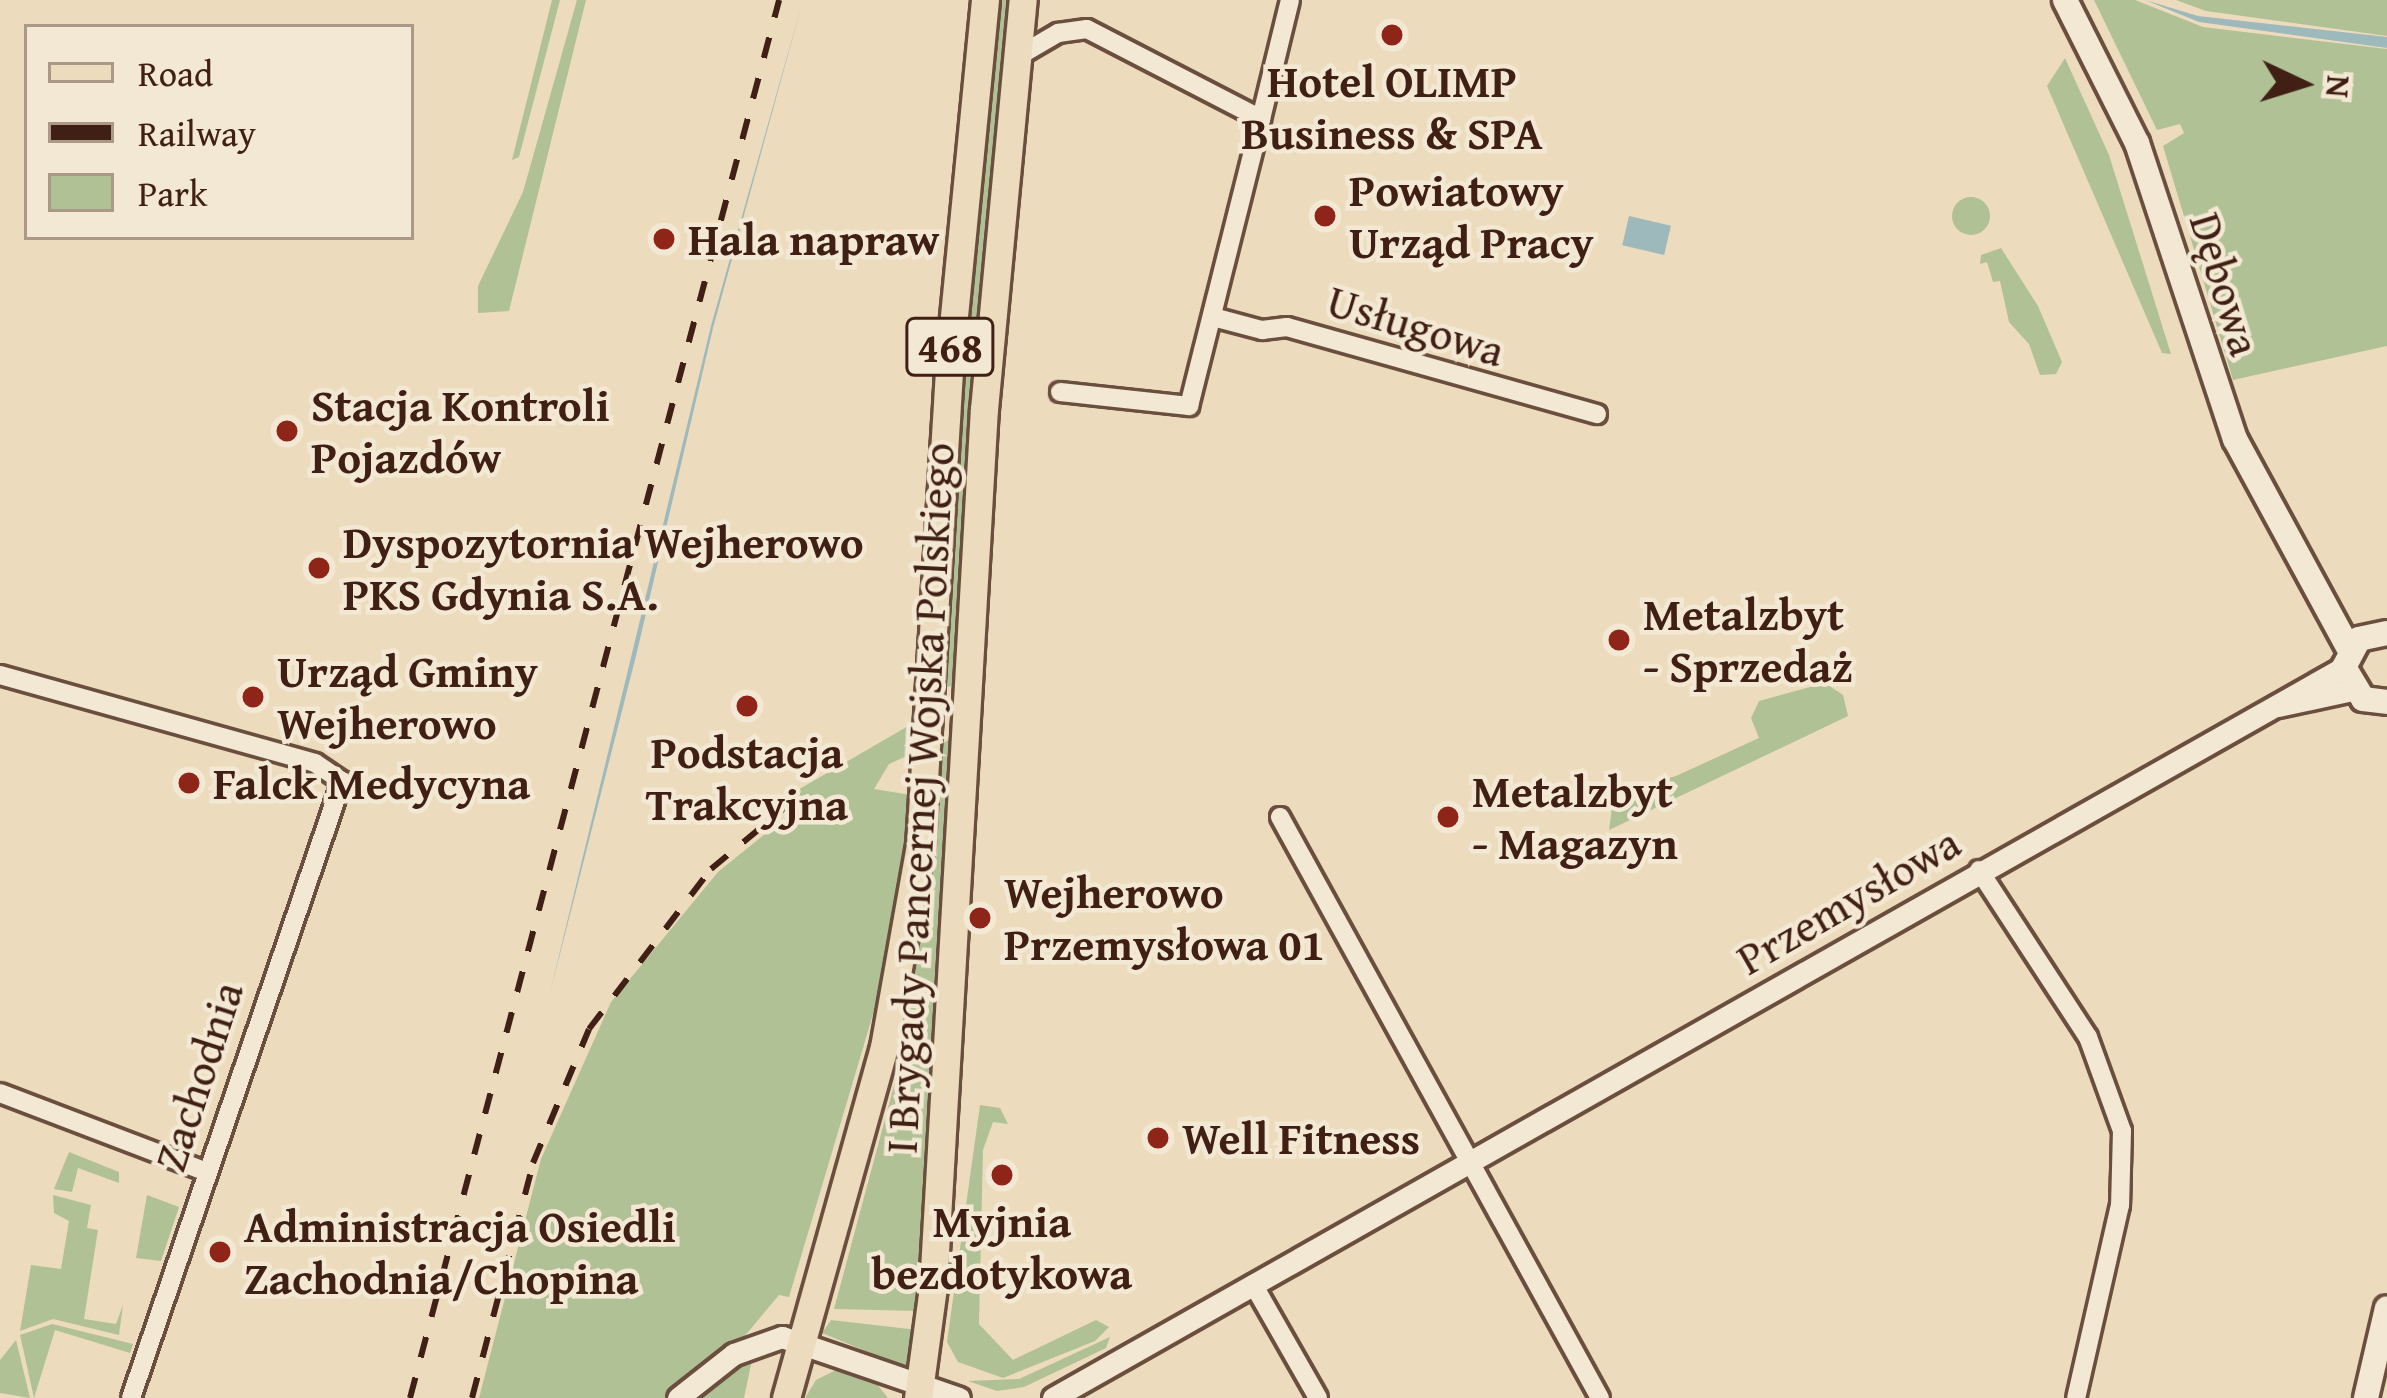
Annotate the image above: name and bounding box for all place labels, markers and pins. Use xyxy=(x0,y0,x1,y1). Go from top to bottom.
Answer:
marker: Hotel OLIMP Business & SPA xyxy=(1379,22,1405,48)
place label: Hotel OLIMP Business & SPA xyxy=(1241,54,1543,160)
place label: Powiatowy Urząd Pracy xyxy=(1349,163,1594,269)
marker: Powiatowy Urząd Pracy xyxy=(1312,203,1338,229)
place label: Hala napraw xyxy=(688,212,939,266)
marker: Hala napraw xyxy=(651,226,677,252)
place label: Stacja Kontroli Pojazdów xyxy=(311,378,610,484)
marker: Stacja Kontroli Pojazdów xyxy=(274,418,300,444)
place label: Dyspozytornia Wejherowo PKS Gdynia S.A. xyxy=(343,515,864,621)
marker: Dyspozytornia Wejherowo PKS Gdynia S.A. xyxy=(306,555,332,581)
place label: Metalzbyt - Sprzedaż xyxy=(1643,587,1853,693)
marker: Metalzbyt - Sprzedaż xyxy=(1606,627,1632,653)
place label: Urząd Gminy Wejherowo xyxy=(277,644,538,750)
marker: Urząd Gminy Wejherowo xyxy=(240,684,266,710)
marker: Podstacja Trakcyjna xyxy=(734,693,760,719)
place label: Podstacja Trakcyjna xyxy=(646,725,848,831)
place label: Falck Medycyna xyxy=(213,756,530,810)
place label: Metalzbyt - Magazyn xyxy=(1472,764,1678,870)
marker: Falck Medycyna xyxy=(176,770,202,796)
marker: Metalzbyt - Magazyn xyxy=(1435,804,1461,830)
place label: Wejherowo Przemysłowa 01 xyxy=(1004,865,1325,971)
marker: Wejherowo Przemysłowa 01 xyxy=(967,905,993,931)
place label: Well Fitness xyxy=(1182,1111,1420,1165)
marker: Well Fitness xyxy=(1145,1125,1171,1151)
marker: Myjnia bezdotykowa xyxy=(989,1162,1015,1188)
place label: Myjnia bezdotykowa xyxy=(872,1194,1132,1300)
place label: Administracja Osiedli Zachodnia/Chopina xyxy=(244,1199,676,1305)
marker: Administracja Osiedli Zachodnia/Chopina xyxy=(207,1239,233,1265)

